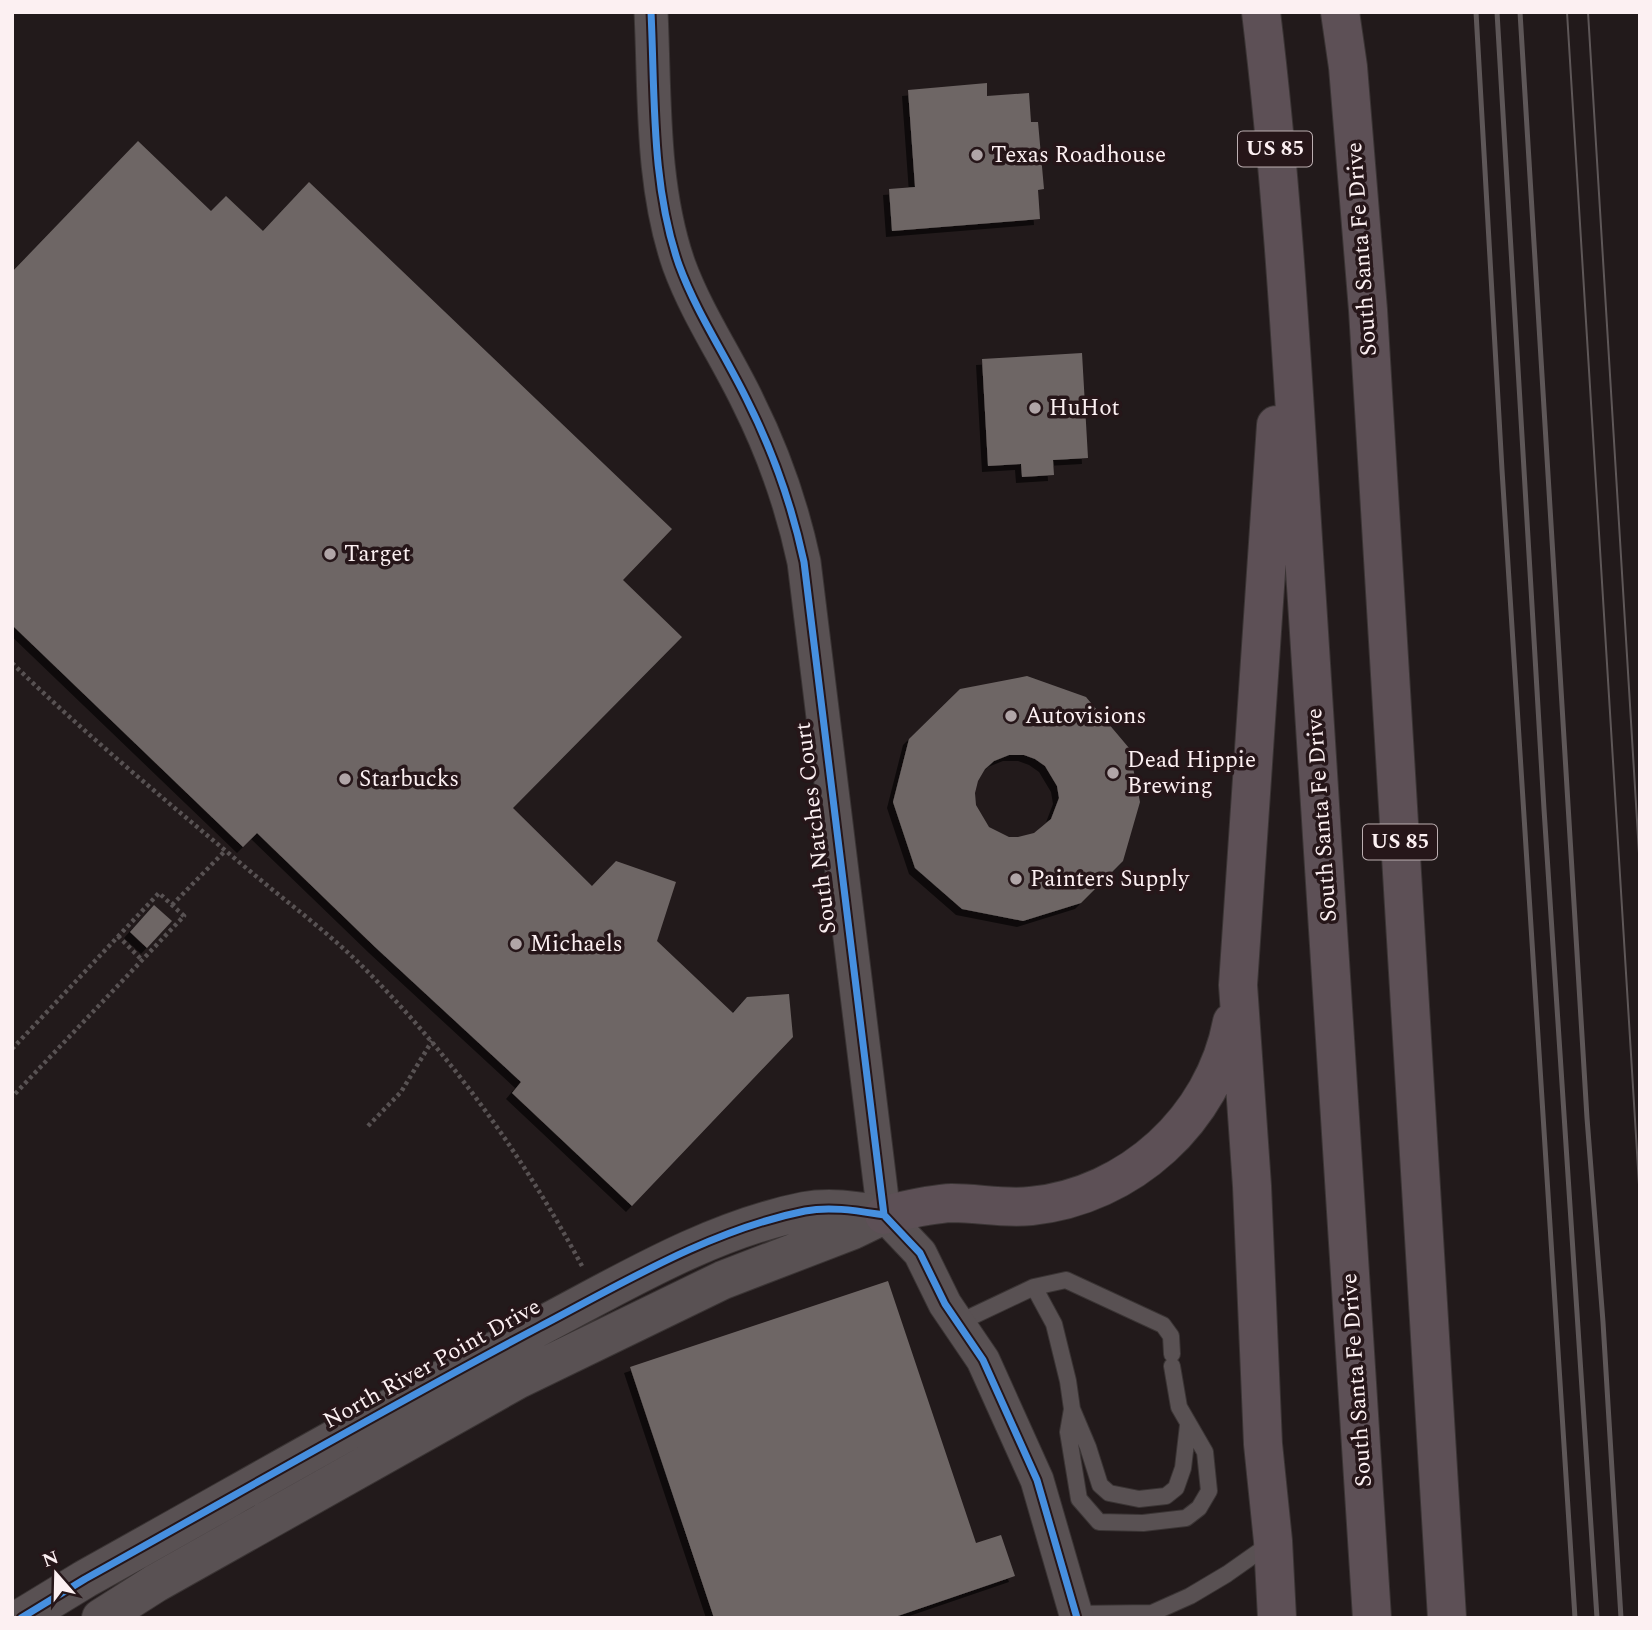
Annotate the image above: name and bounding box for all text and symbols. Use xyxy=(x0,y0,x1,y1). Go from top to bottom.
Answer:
road number: US 85 xyxy=(1238,132,1312,166)
place label: Texas Roadhouse xyxy=(991,138,1166,173)
street label: South Santa Fe Drive xyxy=(1337,141,1387,357)
marker: Texas Roadhouse xyxy=(969,147,985,163)
place label: HuHot xyxy=(1049,391,1120,426)
marker: HuHot xyxy=(1027,400,1043,416)
place label: Target xyxy=(344,537,411,572)
marker: Target xyxy=(322,546,338,562)
place label: Autovisions xyxy=(1025,699,1146,734)
street label: South Santa Fe Drive xyxy=(1297,707,1347,923)
marker: Autovisions xyxy=(1003,708,1019,724)
street label: South Natches Court xyxy=(786,720,846,936)
place label: Dead Hippie Brewing xyxy=(1127,743,1256,804)
place label: Starbucks xyxy=(359,762,459,797)
marker: Dead Hippie Brewing xyxy=(1105,765,1121,781)
marker: Starbucks xyxy=(337,771,353,787)
road number: US 85 xyxy=(1363,824,1437,860)
place label: Painters Supply xyxy=(1030,862,1190,897)
marker: Painters Supply xyxy=(1008,871,1024,887)
place label: Michaels xyxy=(530,927,623,962)
marker: Michaels xyxy=(508,936,524,952)
street label: South Santa Fe Drive xyxy=(1332,1272,1382,1488)
street label: North River Point Drive xyxy=(317,1290,547,1438)
north arrow xyxy=(21,1539,91,1609)
text: N xyxy=(38,1543,63,1576)

